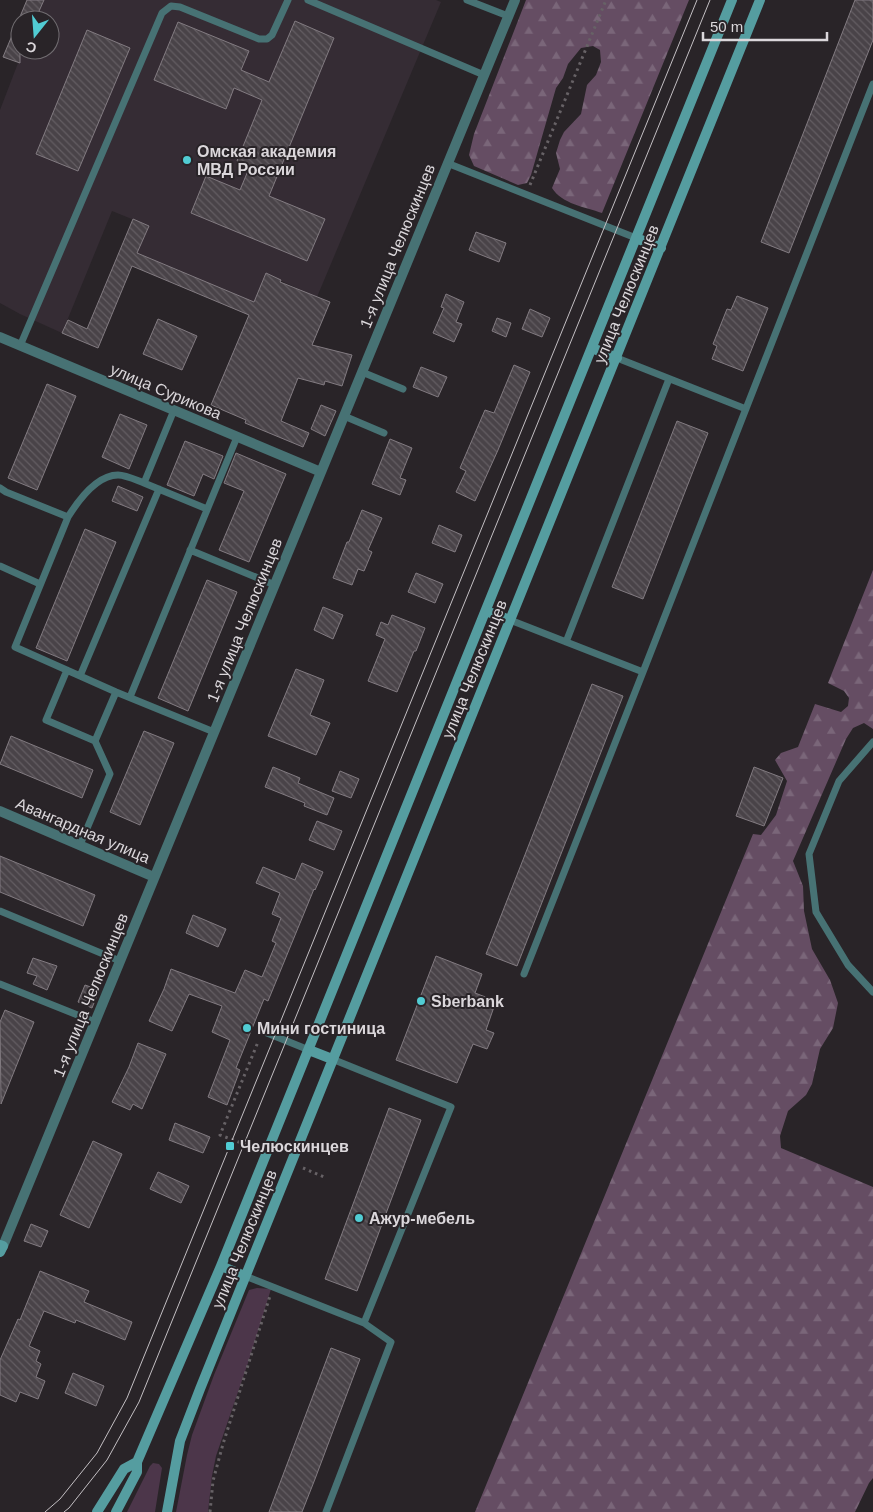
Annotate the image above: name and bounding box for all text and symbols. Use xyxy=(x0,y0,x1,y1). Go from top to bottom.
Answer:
north arrow xyxy=(10,10,60,60)
scale bar xyxy=(703,10,827,42)
text: 50 m xyxy=(710,18,743,35)
text: С xyxy=(24,38,38,57)
place label: Омская академия МВД России xyxy=(197,143,336,178)
marker: Омская академия МВД России xyxy=(181,154,193,166)
street label: 1-я улица Челюскинцев xyxy=(357,162,438,331)
street label: улица Челюскинцев xyxy=(591,222,662,366)
street label: улица Сурикова xyxy=(108,360,224,423)
street label: 1-я улица Челюскинцев xyxy=(204,536,285,705)
street label: улица Челюскинцев xyxy=(439,597,510,741)
street label: Авангардная улица xyxy=(13,795,152,866)
street label: 1-я улица Челюскинцев xyxy=(50,911,131,1080)
place label: Sberbank xyxy=(431,993,504,1010)
marker: Sberbank xyxy=(415,995,427,1007)
place label: Мини гостиница xyxy=(257,1020,385,1037)
marker: Мини гостиница xyxy=(241,1022,253,1034)
place label: Челюскинцев xyxy=(240,1138,349,1155)
marker: Челюскинцев xyxy=(224,1140,236,1152)
street label: улица Челюскинцев xyxy=(209,1167,280,1311)
place label: Ажур-мебель xyxy=(369,1210,475,1227)
marker: Ажур-мебель xyxy=(353,1212,365,1224)

